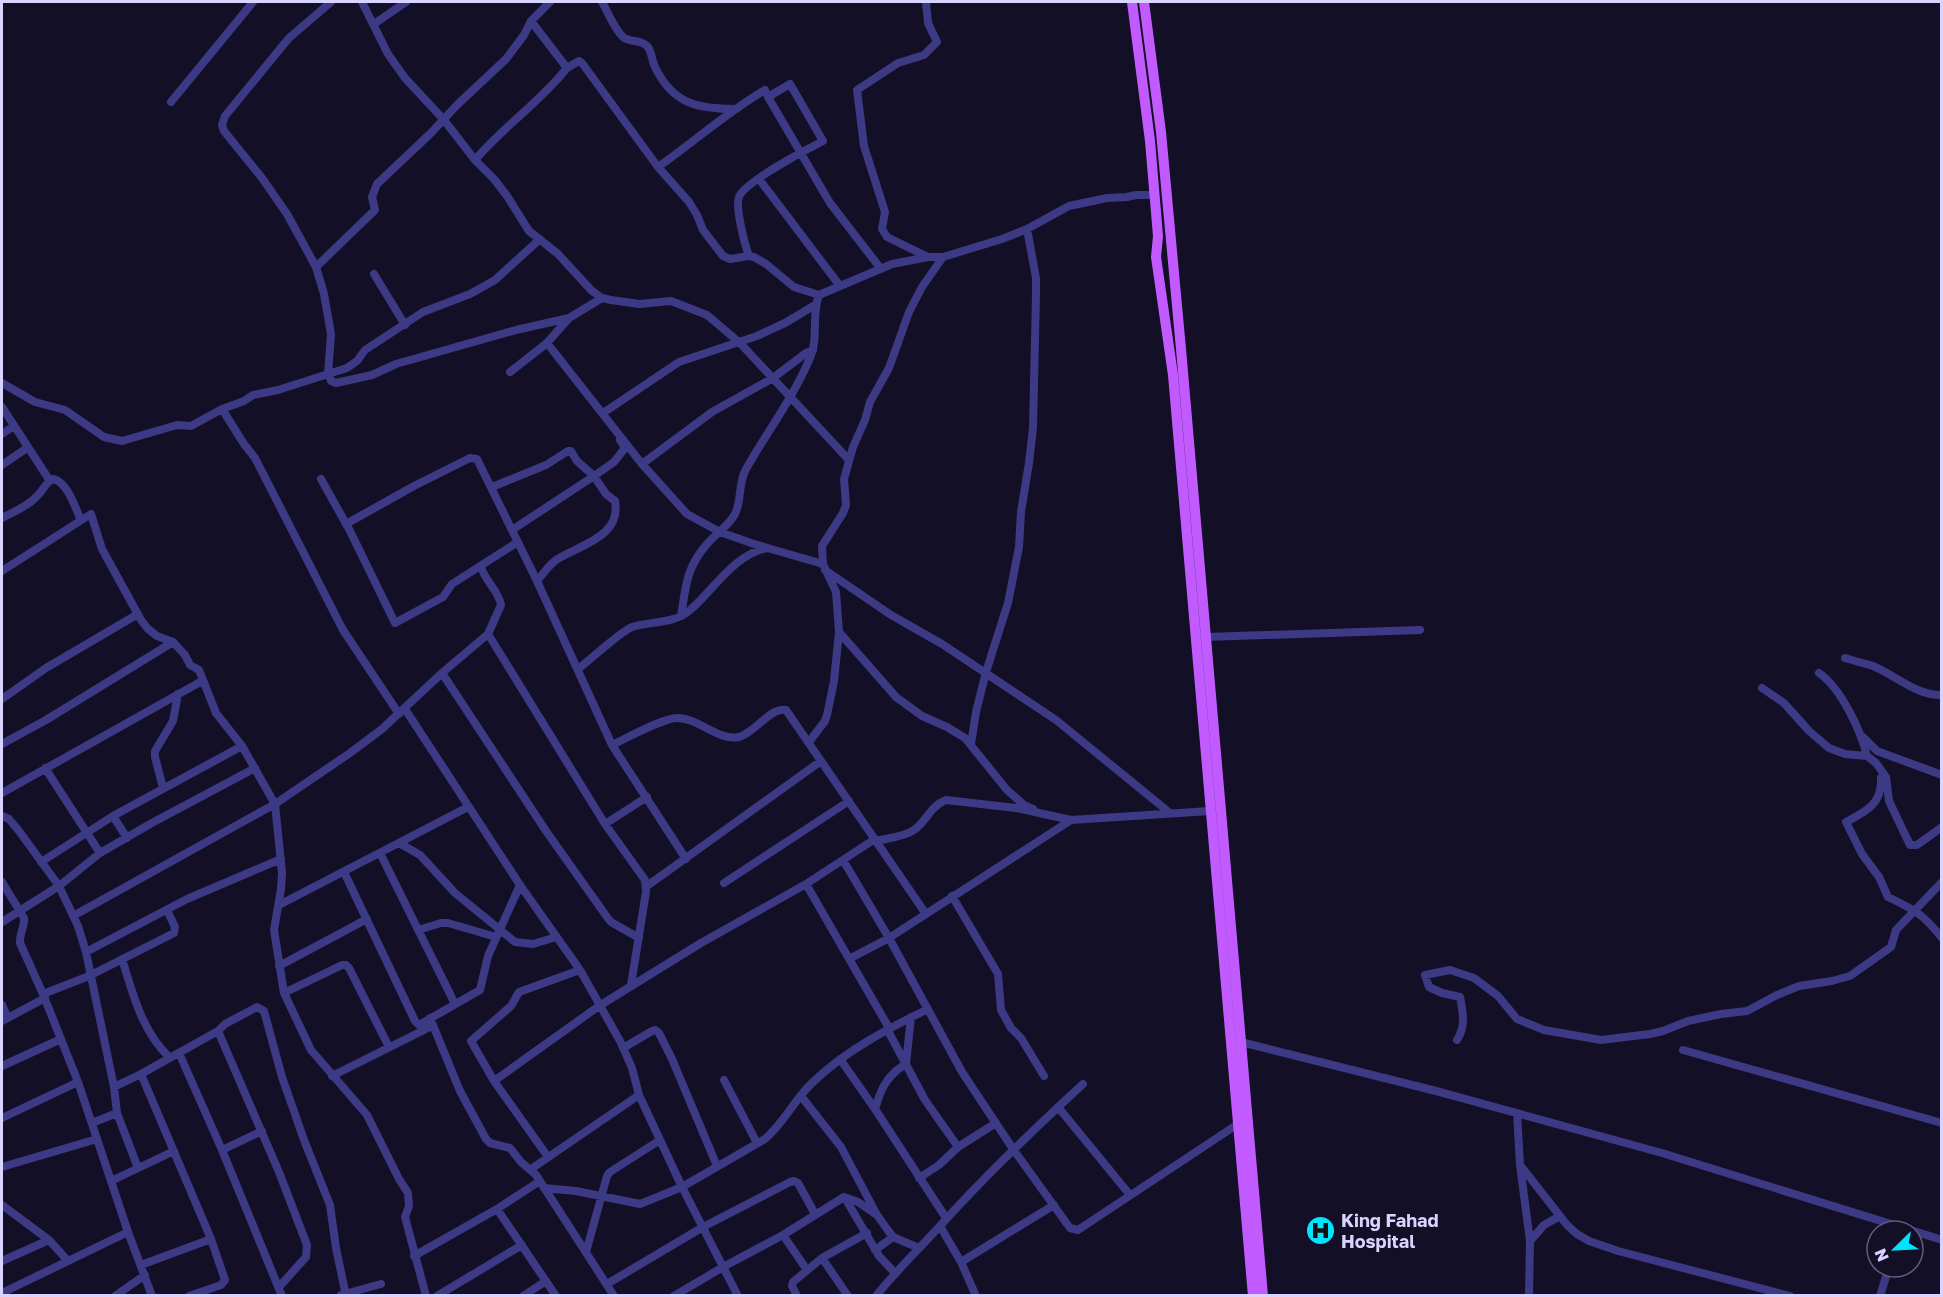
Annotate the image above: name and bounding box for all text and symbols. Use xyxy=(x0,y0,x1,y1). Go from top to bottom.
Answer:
place label: King Fahad Hospital xyxy=(1341,1209,1439,1252)
hospital icon: King Fahad Hospital xyxy=(1304,1215,1336,1247)
north arrow xyxy=(1865,1219,1925,1279)
text: N xyxy=(1870,1245,1893,1265)

